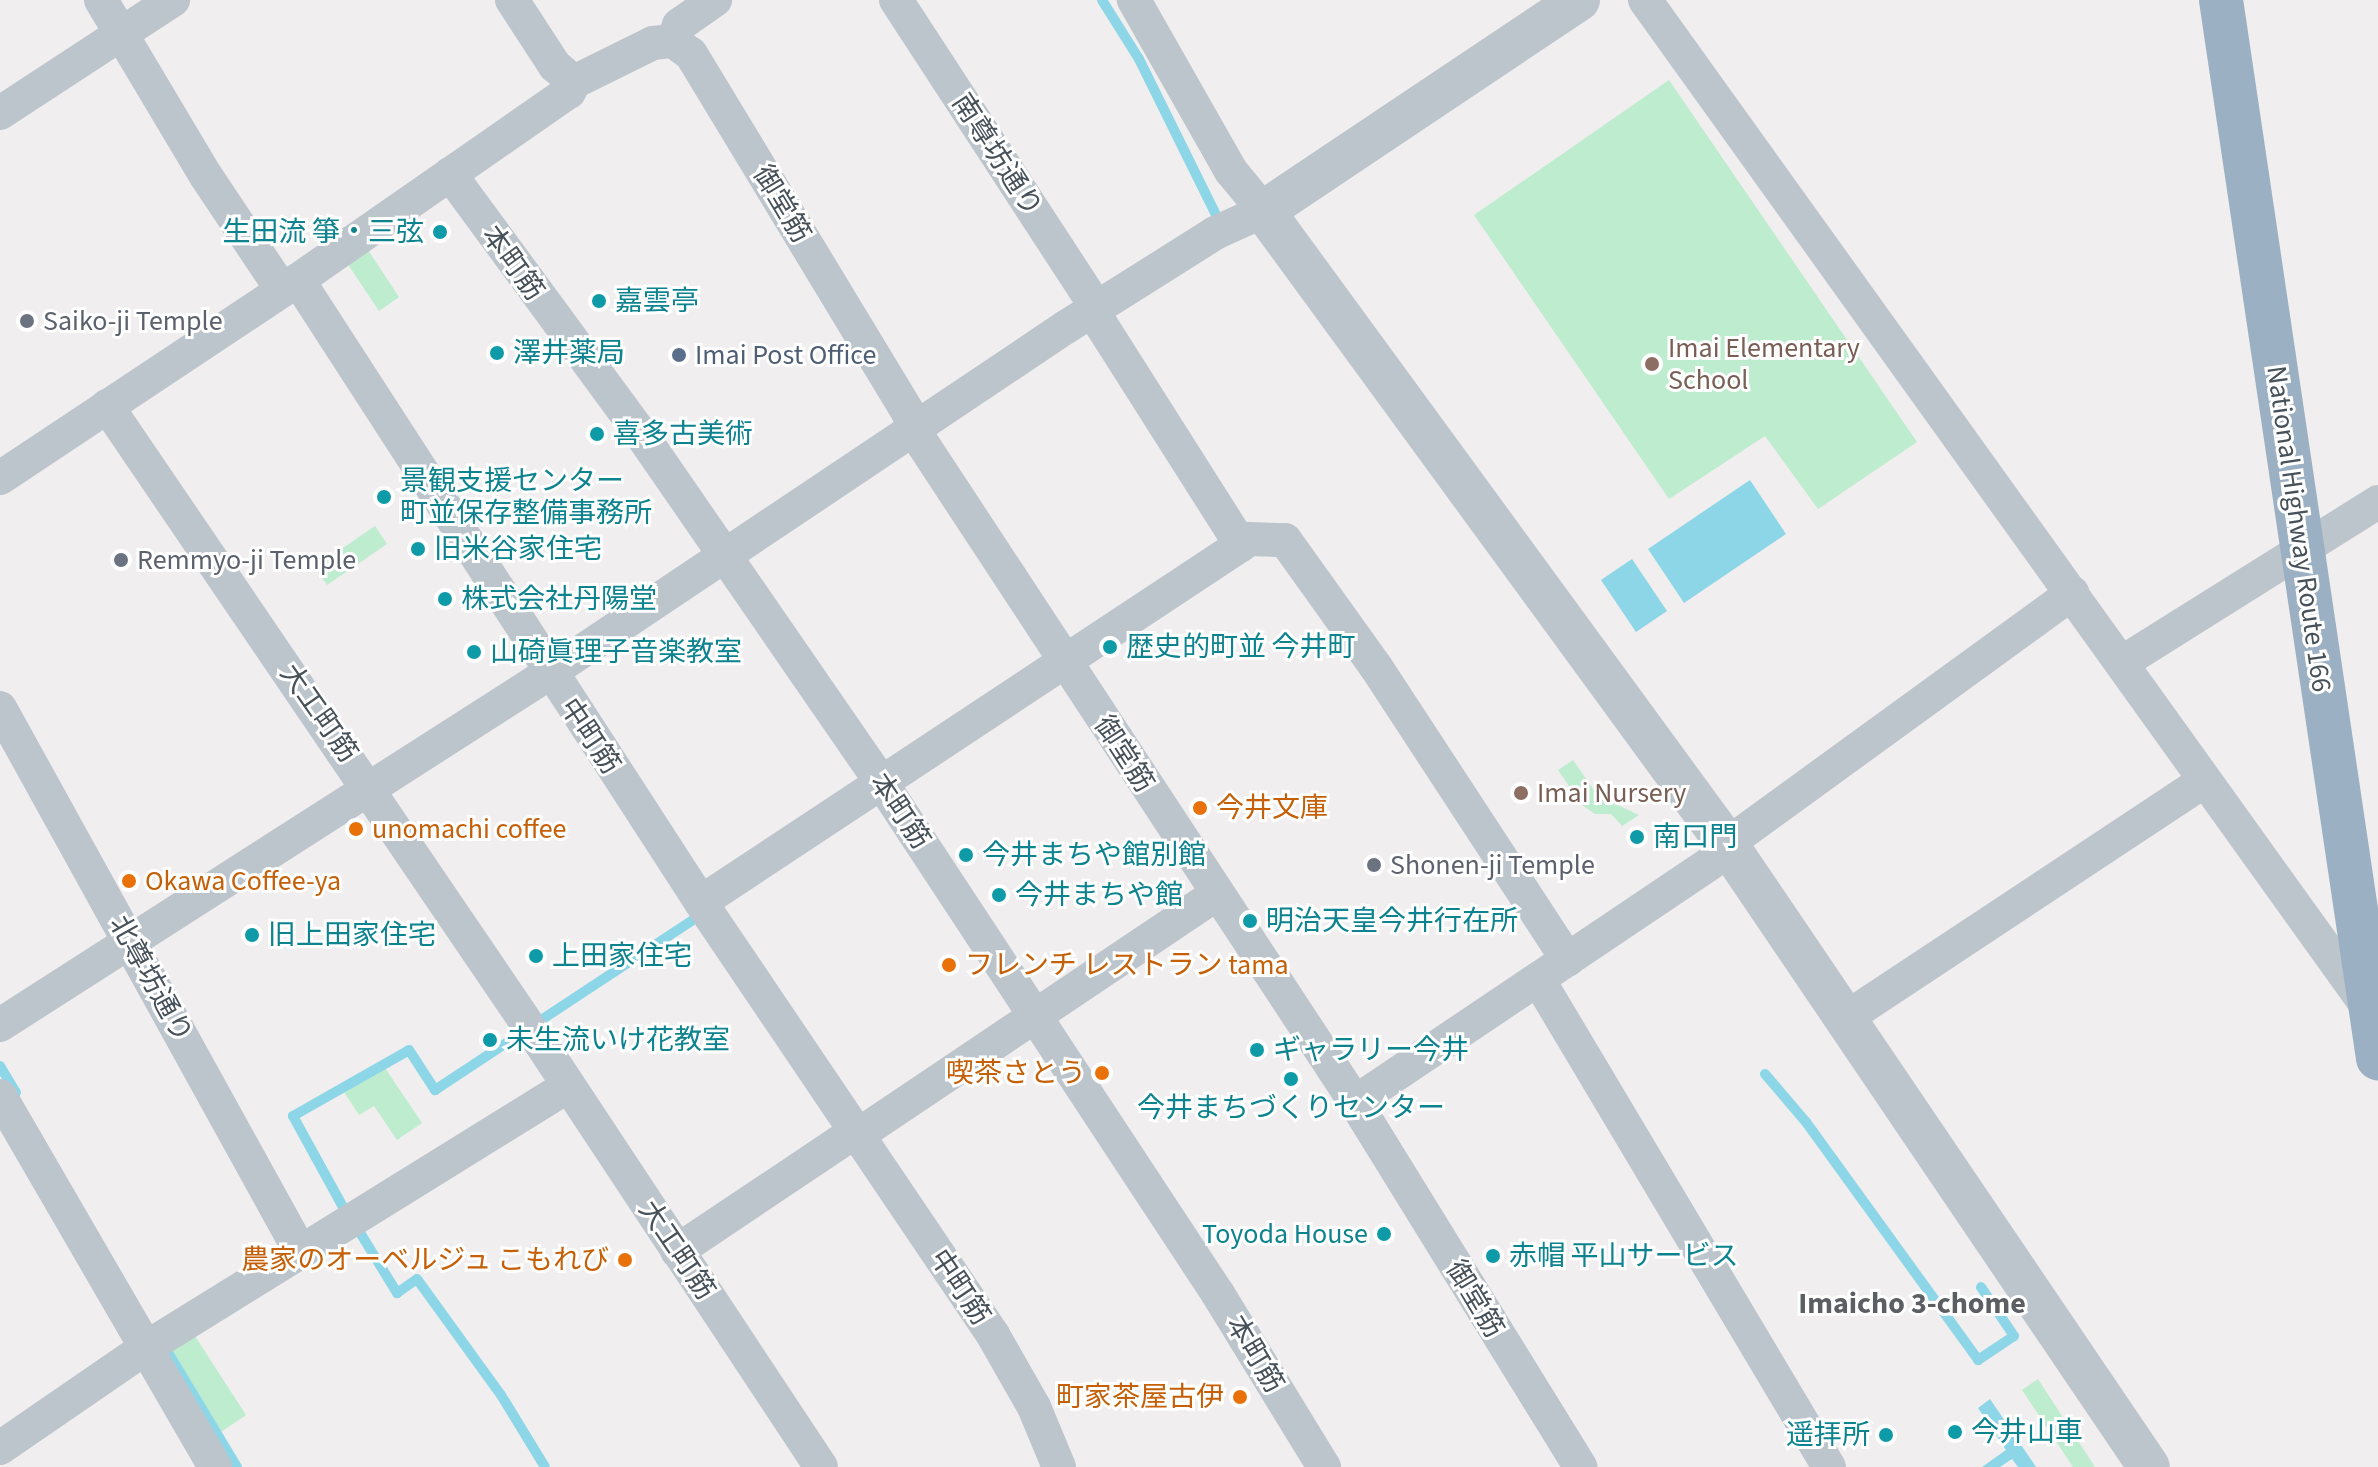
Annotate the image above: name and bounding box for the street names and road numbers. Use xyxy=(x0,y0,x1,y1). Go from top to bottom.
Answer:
street label: 南尊坊通り xyxy=(945,87,1049,223)
street label: 御堂筋 xyxy=(746,159,818,249)
street label: 本町筋 xyxy=(475,219,551,307)
street label: National Highway Route 166 xyxy=(2259,364,2339,694)
street label: 大工町筋 xyxy=(273,657,365,769)
street label: 中町筋 xyxy=(553,692,627,780)
street label: 御堂筋 xyxy=(1087,710,1161,798)
street label: 本町筋 xyxy=(863,767,937,855)
street label: 北尊坊通り xyxy=(102,910,200,1048)
street label: 大工町筋 xyxy=(632,1194,722,1306)
street label: 中町筋 xyxy=(923,1243,997,1331)
street label: 御堂筋 xyxy=(1439,1254,1511,1344)
street label: 本町筋 xyxy=(1219,1309,1291,1399)

